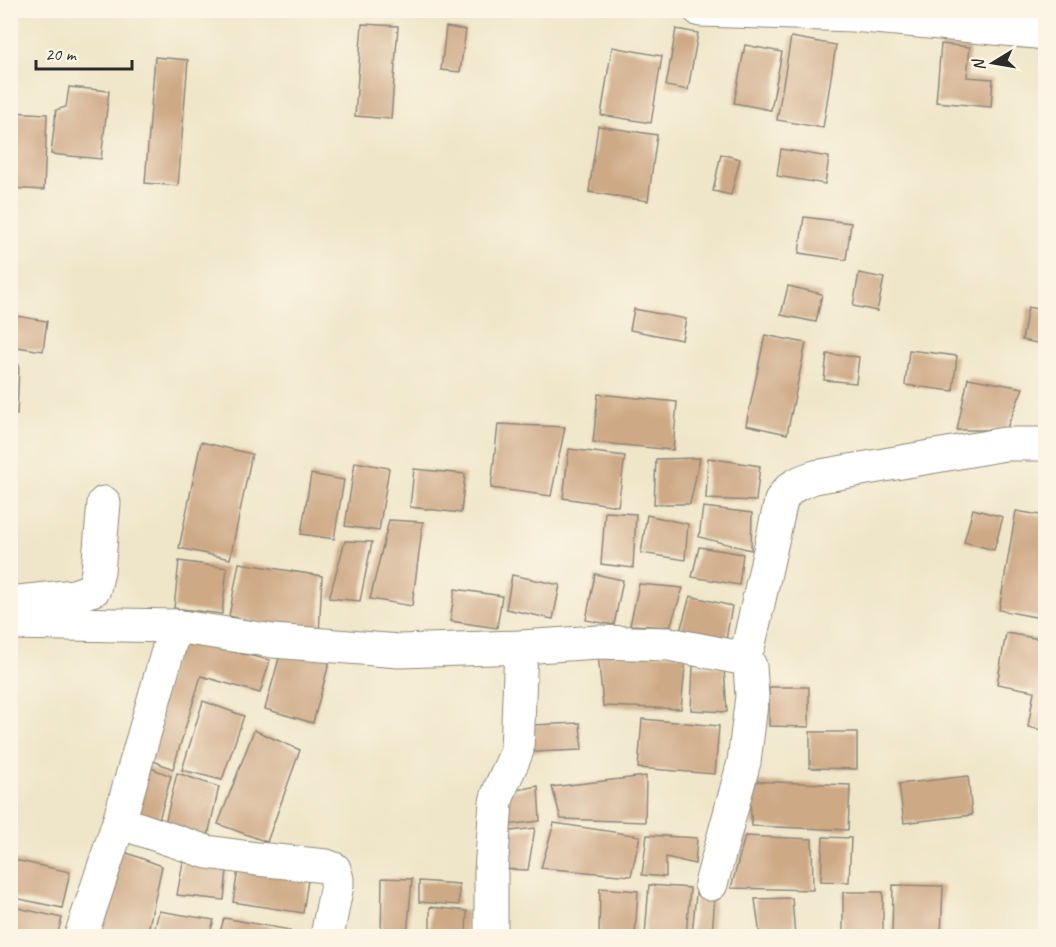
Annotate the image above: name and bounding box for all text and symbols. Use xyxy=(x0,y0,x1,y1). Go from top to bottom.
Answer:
scale bar xyxy=(36,33,132,71)
north arrow xyxy=(963,33,1023,93)
text: 20 m xyxy=(45,43,78,65)
text: N xyxy=(968,56,990,72)

